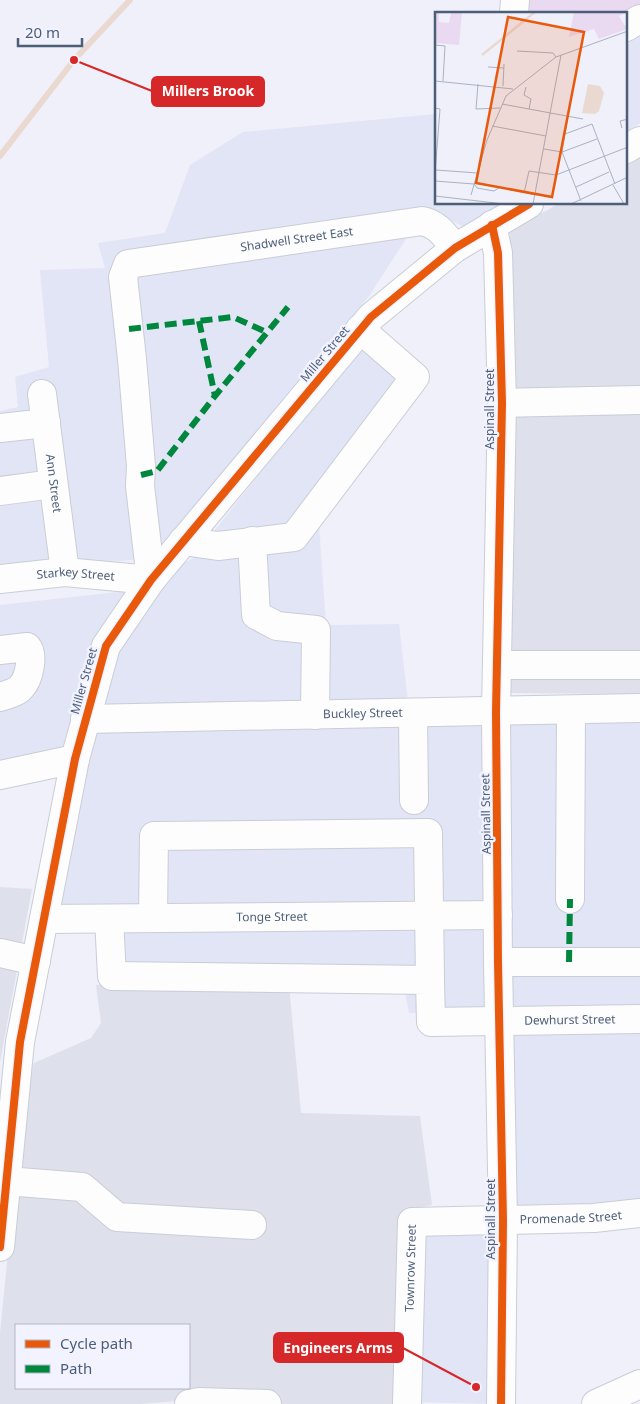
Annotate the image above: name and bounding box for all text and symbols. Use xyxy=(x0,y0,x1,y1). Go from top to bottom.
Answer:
inset map xyxy=(435,12,628,205)
scale bar xyxy=(18,15,81,47)
text: 20 m xyxy=(25,22,60,42)
callout: Millers Brook xyxy=(152,77,264,106)
text: Millers Brook xyxy=(162,81,255,100)
street label: Shadwell Street East xyxy=(239,222,355,255)
street label: Miller Street xyxy=(296,321,354,385)
street label: Aspinall Street xyxy=(481,368,498,449)
street label: Ann Street xyxy=(42,453,66,514)
street label: Starkey Street xyxy=(36,563,116,585)
street label: Miller Street xyxy=(66,645,101,716)
street label: Buckley Street xyxy=(323,704,404,722)
street label: Aspinall Street xyxy=(476,773,495,855)
street label: Tonge Street xyxy=(236,908,308,925)
street label: Dewhurst Street xyxy=(524,1010,616,1029)
street label: Aspinall Street xyxy=(482,1178,499,1259)
street label: Promenade Street xyxy=(520,1206,623,1228)
street label: Townrow Street xyxy=(401,1223,420,1312)
legend xyxy=(15,1324,190,1389)
text: Cycle path xyxy=(60,1333,133,1353)
callout: Engineers Arms xyxy=(274,1333,403,1362)
text: Engineers Arms xyxy=(283,1338,393,1357)
text: Path xyxy=(60,1358,92,1378)

